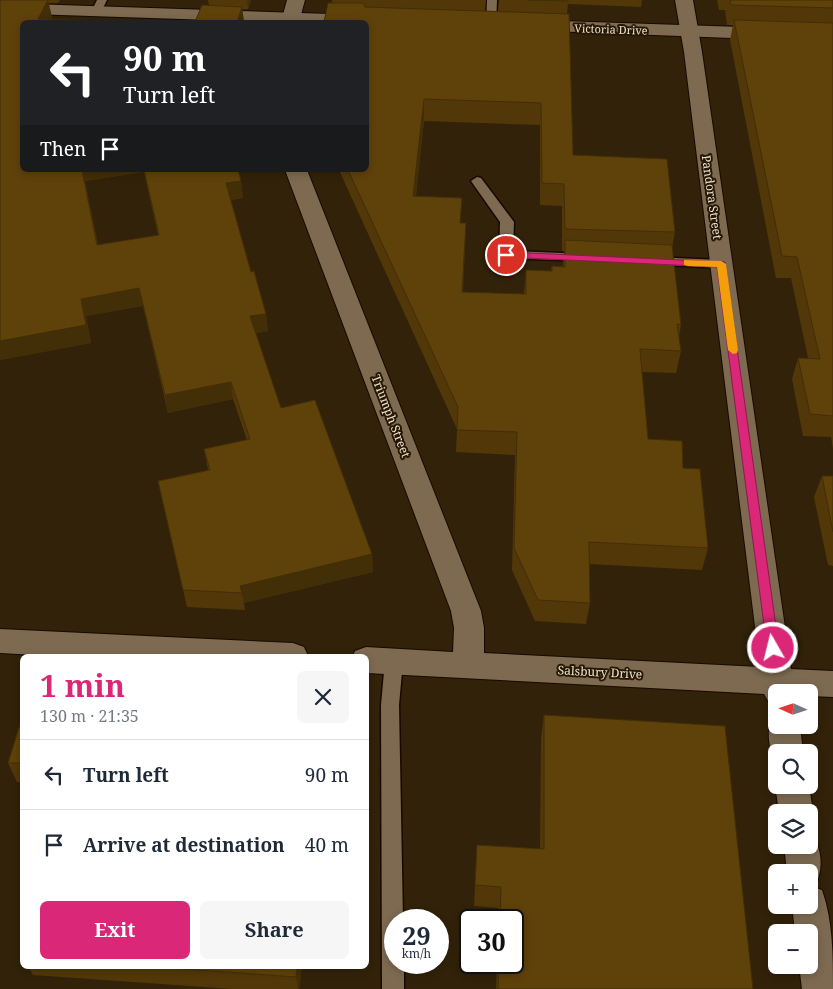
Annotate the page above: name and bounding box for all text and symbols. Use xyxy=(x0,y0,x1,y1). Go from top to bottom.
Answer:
street label: Victoria Drive xyxy=(574,20,648,38)
text: 90 m xyxy=(123,34,206,81)
icon: left xyxy=(40,40,105,105)
text: Turn left xyxy=(123,79,215,109)
icon: arrive xyxy=(96,135,124,163)
text: Then xyxy=(40,136,86,162)
street label: Pandora Street xyxy=(698,154,726,240)
pin xyxy=(485,234,527,276)
icon: arrive xyxy=(492,241,520,269)
street label: Triumph Street xyxy=(367,372,415,460)
position arrow xyxy=(746,621,798,673)
street label: Salsbury Drive xyxy=(557,661,643,683)
text: 1 min xyxy=(40,665,125,706)
button: close xyxy=(297,671,349,723)
north arrow xyxy=(768,684,818,734)
map controls xyxy=(768,684,818,974)
text: 130 m · 21:35 xyxy=(40,705,139,727)
button: search xyxy=(768,744,818,794)
icon: left xyxy=(40,761,68,789)
text: Turn left xyxy=(83,762,169,788)
text: 90 m xyxy=(305,762,349,788)
button: layers xyxy=(768,804,818,854)
icon: arrive xyxy=(40,831,68,859)
text: Arrive at destination xyxy=(83,832,285,858)
text: 40 m xyxy=(305,832,349,858)
button: + xyxy=(768,864,818,914)
button: Exit xyxy=(40,901,190,959)
button: Share xyxy=(200,901,349,959)
speed limit sign: 30 xyxy=(459,909,524,974)
text: 29 xyxy=(402,918,431,952)
button: − xyxy=(768,924,818,974)
text: km/h xyxy=(402,945,431,962)

